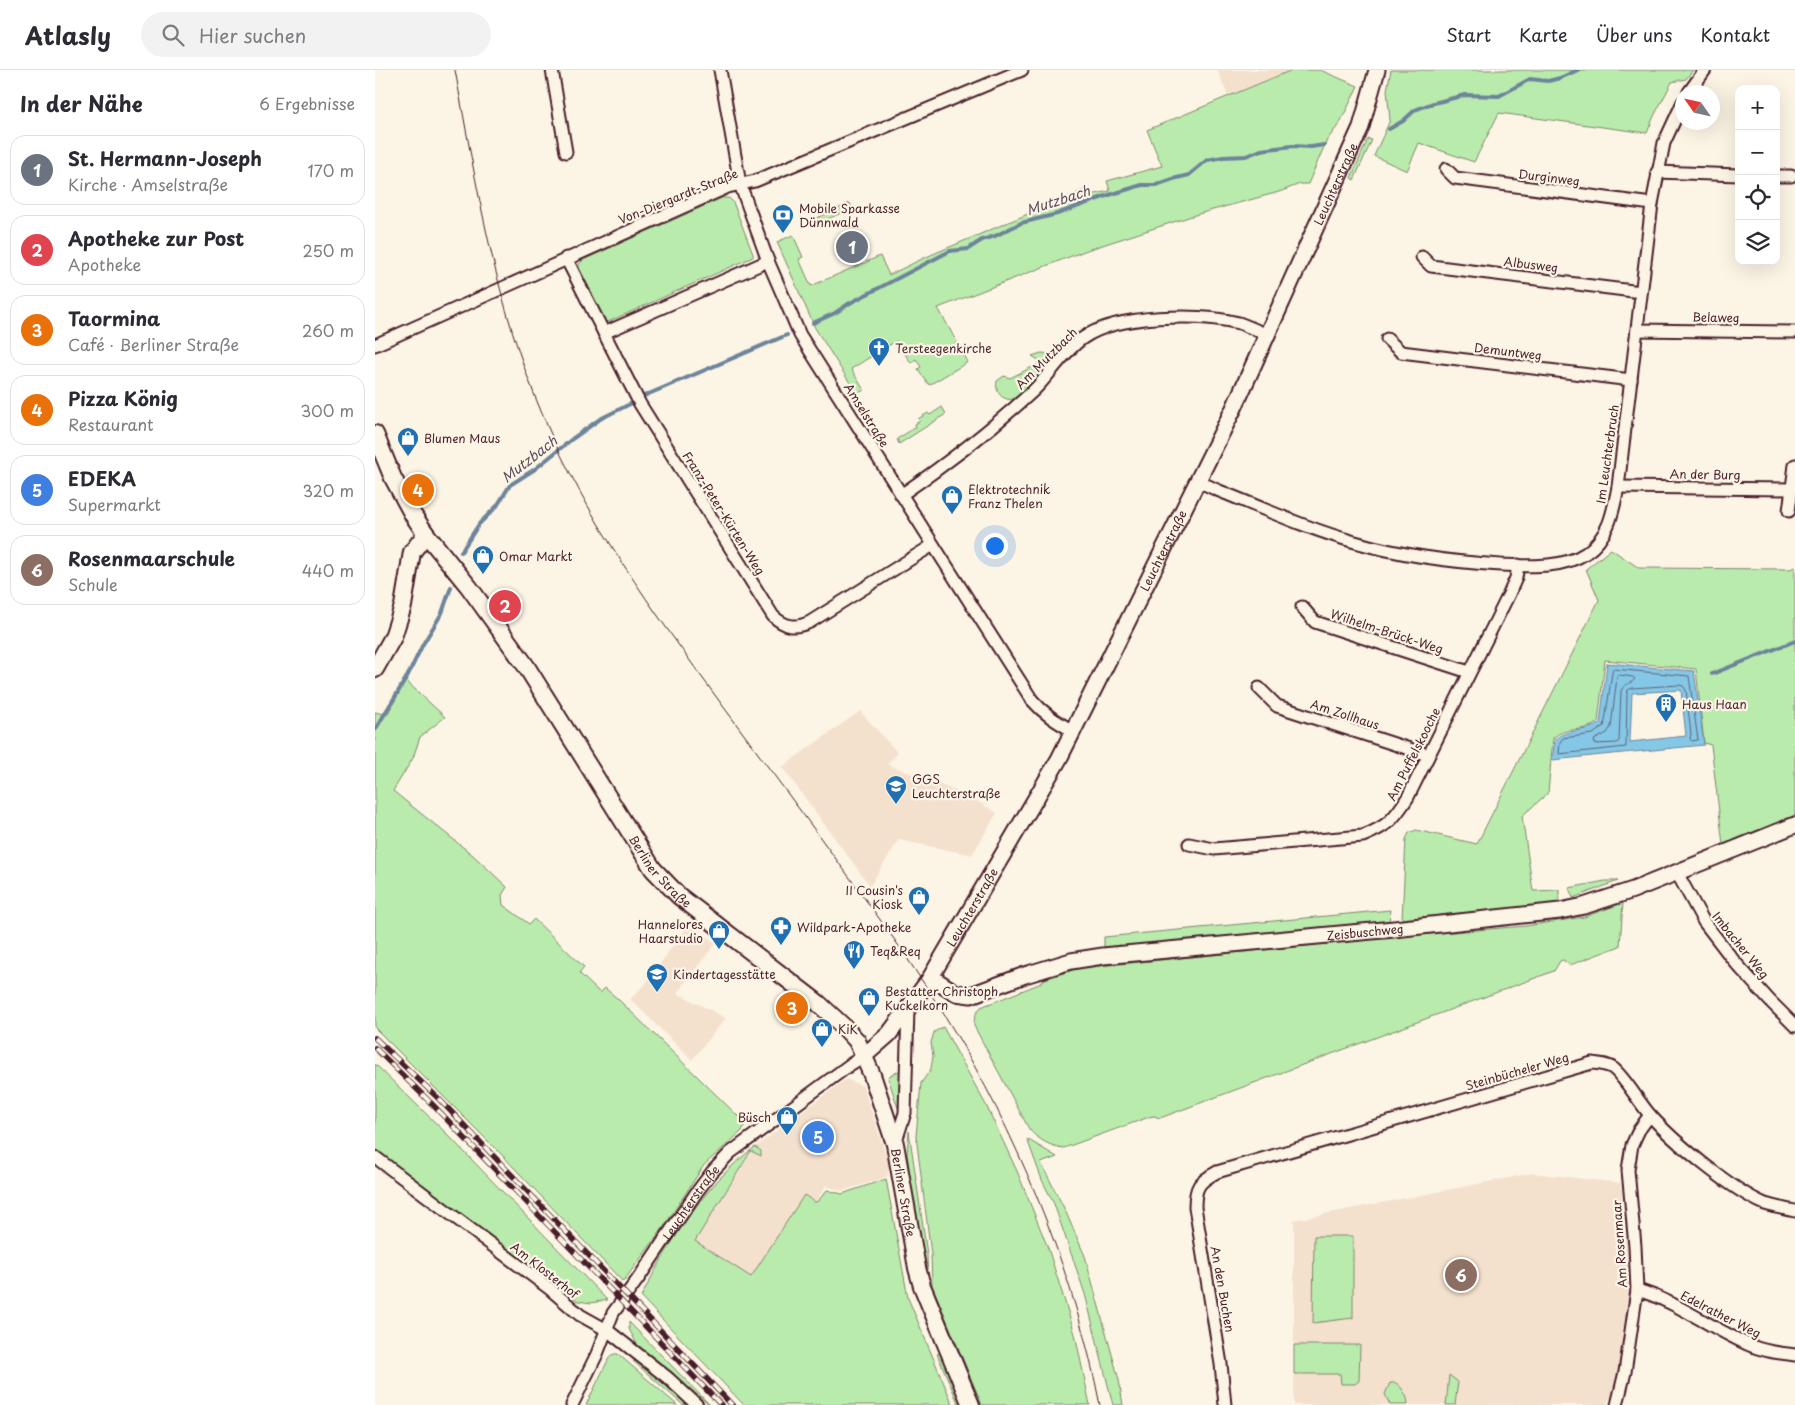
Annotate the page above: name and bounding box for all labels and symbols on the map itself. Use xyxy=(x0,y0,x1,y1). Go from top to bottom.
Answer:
north arrow xyxy=(1675,85,1720,130)
street label: Leuchterstraße xyxy=(1309,140,1362,228)
street label: Von-Diergardt-Straße xyxy=(615,164,741,228)
street label: Durginweg xyxy=(1517,164,1581,190)
water label: Mutzbach xyxy=(1023,180,1093,220)
place label: Mobile Sparkasse Dünnwald xyxy=(799,199,900,231)
bank icon: Mobile Sparkasse Dünnwald xyxy=(771,203,795,234)
pin: 1 xyxy=(836,228,868,266)
street label: Albusweg xyxy=(1503,252,1559,276)
street label: Belaweg xyxy=(1692,308,1740,326)
street label: Am Mutzbach xyxy=(1011,323,1081,393)
church icon: Tersteegenkirche xyxy=(867,336,891,367)
street label: Demuntweg xyxy=(1473,338,1543,364)
place label: Tersteegenkirche xyxy=(895,339,992,357)
street label: Amselstraße xyxy=(840,379,894,451)
street label: Im Leuchterbruch xyxy=(1591,403,1623,505)
shop icon: Blumen Maus xyxy=(396,426,420,457)
place label: Blumen Maus xyxy=(424,429,501,447)
water label: Mutzbach xyxy=(497,430,562,488)
street label: Franz-Peter-Kürten-Weg xyxy=(679,448,769,578)
street label: An der Burg xyxy=(1669,464,1741,484)
pin: 4 xyxy=(402,471,434,509)
place label: Elektrotechnik Franz Thelen xyxy=(968,480,1050,512)
shop icon: Elektrotechnik Franz Thelen xyxy=(940,484,964,515)
street label: Leuchterstraße xyxy=(1135,507,1191,594)
your location xyxy=(982,533,1008,559)
shop icon: Omar Markt xyxy=(471,544,495,575)
place label: Omar Markt xyxy=(499,547,573,565)
pin: 2 xyxy=(489,587,521,625)
street label: Wilhelm-Brück-Weg xyxy=(1328,604,1446,658)
building icon: Haus Haan xyxy=(1654,692,1678,723)
street label: Am Zollhaus xyxy=(1308,694,1382,734)
place label: Haus Haan xyxy=(1682,695,1747,713)
street label: Am Puffelskooche xyxy=(1382,704,1444,804)
place label: GGS Leuchterstraße xyxy=(912,770,1000,802)
school or university icon: GGS Leuchterstraße xyxy=(884,774,908,805)
street label: Berliner Straße xyxy=(625,831,695,912)
street label: Leuchterstraße xyxy=(942,865,1002,950)
place label: II Cousin's Kiosk xyxy=(846,881,904,913)
shop icon: II Cousin's Kiosk xyxy=(907,885,931,916)
street label: Imbacher Weg xyxy=(1708,908,1774,982)
place label: Hannelores Haarstudio xyxy=(638,915,704,947)
pharmacy icon: Wildpark-Apotheke xyxy=(769,915,793,946)
place label: Wildpark-Apotheke xyxy=(797,918,912,936)
shop icon: Hannelores Haarstudio xyxy=(707,919,731,950)
street label: Zeisbuschweg xyxy=(1326,919,1404,944)
restaurant icon: Teq&Req xyxy=(842,939,866,970)
place label: Teq&Req xyxy=(870,942,921,960)
school or university icon: Kindertagesstätte xyxy=(645,962,669,993)
place label: Kindertagesstätte xyxy=(673,965,776,983)
place label: Bestatter Christoph Kuckelkorn xyxy=(885,982,998,1014)
shop icon: Bestatter Christoph Kuckelkorn xyxy=(857,986,881,1017)
pin: 3 xyxy=(776,989,808,1027)
shop icon: KiK xyxy=(810,1017,834,1048)
place label: KiK xyxy=(838,1020,858,1038)
street label: Steinbücheler Weg xyxy=(1463,1048,1571,1094)
shop icon: Büsch xyxy=(775,1105,799,1136)
place label: Büsch xyxy=(738,1108,771,1126)
pin: 5 xyxy=(802,1118,834,1156)
street label: Berliner Straße xyxy=(887,1146,920,1238)
street label: Leuchterstraße xyxy=(658,1161,723,1244)
street label: Am Rosenmaar xyxy=(1607,1199,1631,1288)
street label: Am Klosterhof xyxy=(507,1238,584,1303)
street label: An den Buchen xyxy=(1207,1245,1239,1333)
pin: 6 xyxy=(1445,1256,1477,1294)
street label: Edelrather Weg xyxy=(1678,1286,1764,1342)

